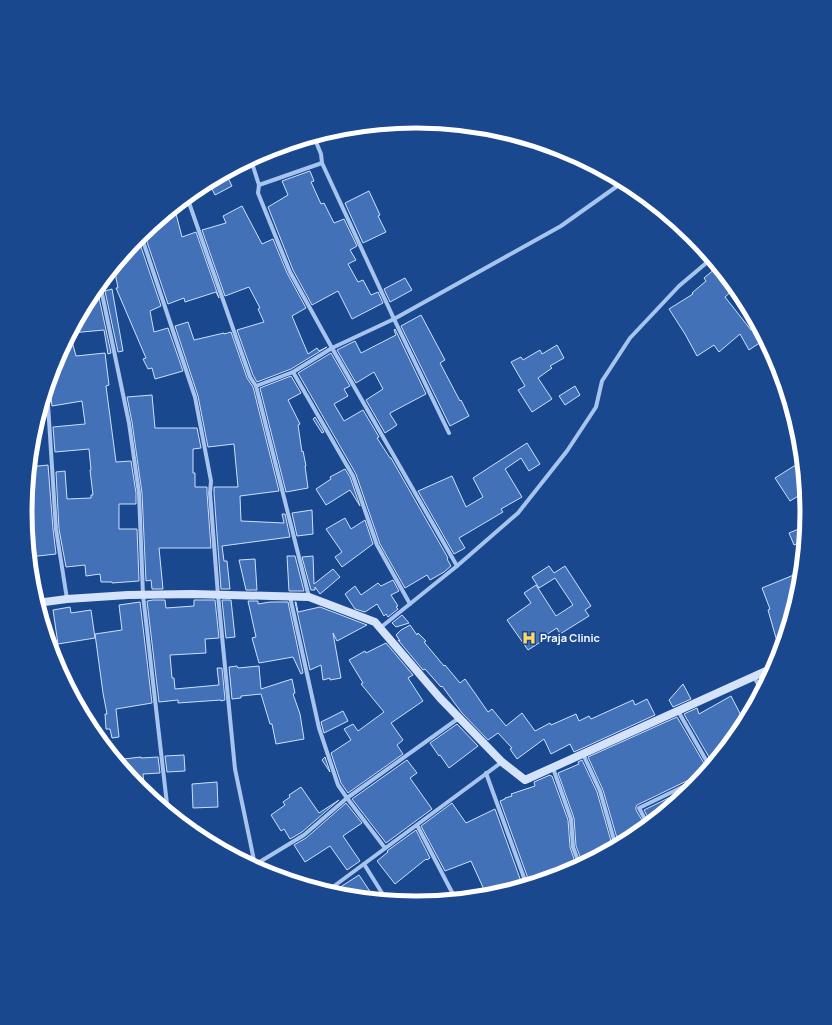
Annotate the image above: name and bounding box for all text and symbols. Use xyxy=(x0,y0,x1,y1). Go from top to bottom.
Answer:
hospital icon: Praja Clinic xyxy=(521,630,537,646)
place label: Praja Clinic xyxy=(540,630,600,645)

